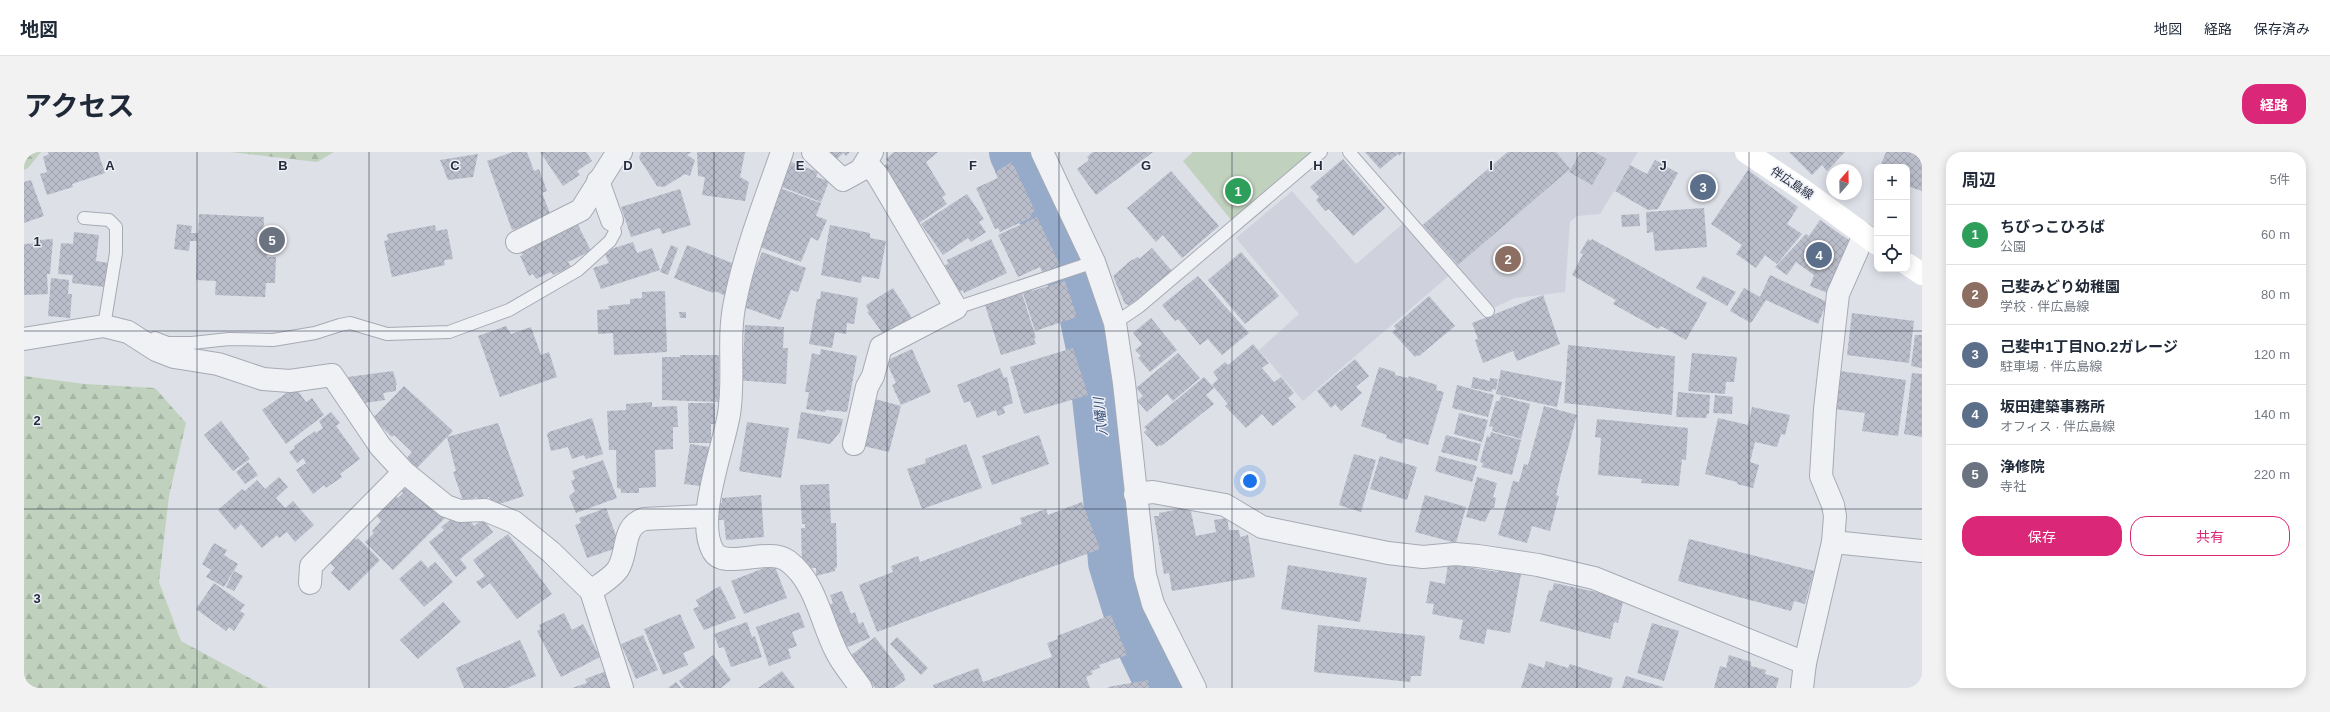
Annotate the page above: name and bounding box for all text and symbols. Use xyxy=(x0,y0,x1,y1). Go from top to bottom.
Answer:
text: 地図 xyxy=(20,19,58,40)
text: 地図 xyxy=(2154,21,2182,37)
text: 経路 xyxy=(2204,21,2232,37)
text: 保存済み xyxy=(2254,21,2310,37)
button: 経路 xyxy=(2242,84,2306,124)
text: アクセス xyxy=(24,91,135,122)
text: A xyxy=(105,158,115,173)
text: B xyxy=(278,158,288,173)
text: C xyxy=(450,158,460,173)
text: D xyxy=(623,158,633,173)
text: E xyxy=(796,158,805,173)
text: F xyxy=(969,158,977,173)
text: G xyxy=(1141,158,1151,173)
text: H xyxy=(1313,158,1323,173)
text: I xyxy=(1489,158,1493,173)
text: J xyxy=(1659,158,1667,173)
street label: 伴広島線 xyxy=(1768,164,1816,202)
north arrow xyxy=(1826,164,1862,200)
map controls xyxy=(1874,164,1910,272)
button: + xyxy=(1874,164,1910,200)
text: 周辺 xyxy=(1962,171,1996,190)
pin: 3 xyxy=(1690,172,1716,202)
text: 5件 xyxy=(2270,172,2290,187)
pin: 1 xyxy=(1225,176,1251,206)
button: − xyxy=(1874,200,1910,236)
text: ちびっこひろば xyxy=(2000,218,2105,235)
pin: 5 xyxy=(259,225,285,255)
text: 1 xyxy=(1971,227,1979,242)
text: 60 m xyxy=(2261,227,2290,242)
text: 1 xyxy=(33,234,41,249)
button: locate xyxy=(1874,236,1910,272)
text: 公園 xyxy=(2000,239,2026,254)
pin: 4 xyxy=(1806,240,1832,270)
pin: 2 xyxy=(1495,244,1521,274)
text: 己斐みどり幼稚園 xyxy=(2000,278,2120,295)
text: 2 xyxy=(1971,287,1979,302)
text: 80 m xyxy=(2261,287,2290,302)
text: 学校 · 伴広島線 xyxy=(2000,299,2090,314)
text: 己斐中1丁目NO.2ガレージ xyxy=(2000,338,2178,355)
text: 3 xyxy=(1971,347,1979,362)
text: 120 m xyxy=(2254,347,2290,362)
text: 駐車場 · 伴広島線 xyxy=(2000,359,2103,374)
water label: 八幡川 xyxy=(1091,395,1110,437)
text: 坂田建築事務所 xyxy=(2000,398,2105,415)
text: 4 xyxy=(1971,407,1979,422)
text: 140 m xyxy=(2254,407,2290,422)
text: 2 xyxy=(33,413,41,428)
text: オフィス · 伴広島線 xyxy=(2000,419,2115,434)
text: 浄修院 xyxy=(2000,458,2045,475)
text: 5 xyxy=(1971,467,1979,482)
text: 220 m xyxy=(2254,467,2290,482)
your location xyxy=(1240,471,1260,491)
text: 寺社 xyxy=(2000,479,2026,494)
button: 保存 xyxy=(1962,516,2122,556)
button: 共有 xyxy=(2130,516,2290,556)
text: 3 xyxy=(33,591,41,606)

